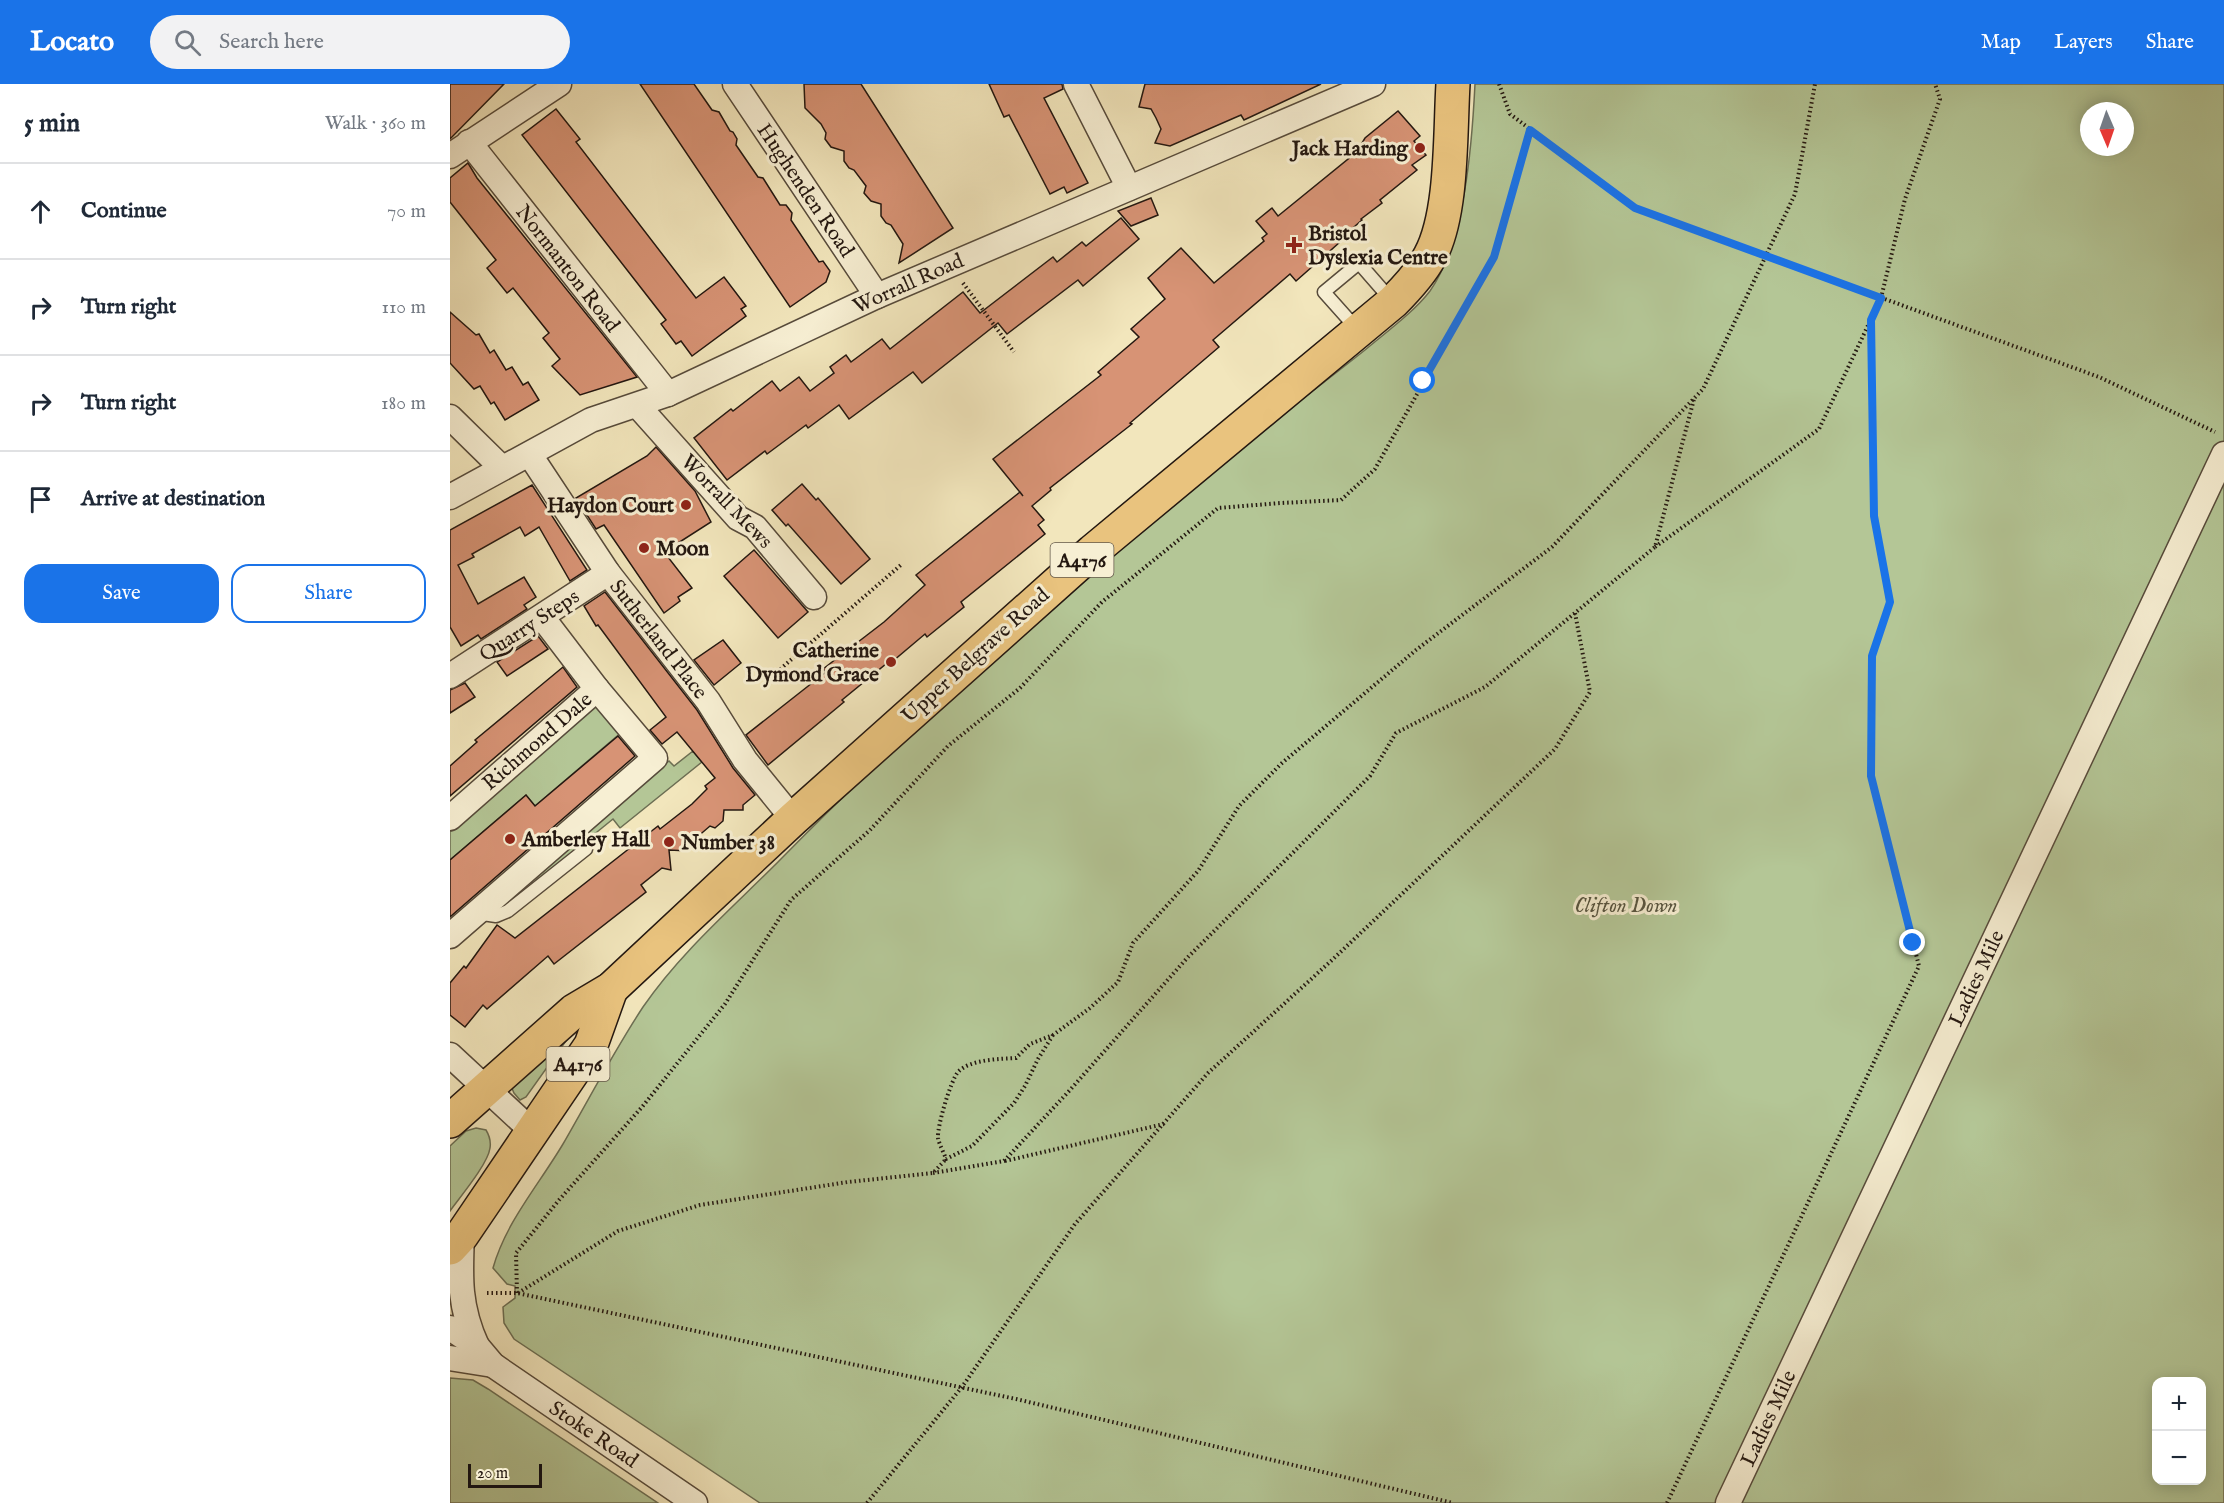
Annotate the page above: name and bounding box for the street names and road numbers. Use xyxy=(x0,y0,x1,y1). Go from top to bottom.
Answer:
street label: Hughenden Road xyxy=(750,119,860,264)
street label: Normanton Road xyxy=(509,200,626,339)
street label: Worrall Road xyxy=(849,248,969,321)
street label: Worrall Mews xyxy=(674,449,778,555)
road number: A4176 xyxy=(1050,543,1114,577)
street label: Sutherland Place xyxy=(603,575,713,706)
street label: Upper Belgrave Road xyxy=(896,582,1056,730)
street label: Quarry Steps xyxy=(475,584,585,669)
street label: Richmond Dale xyxy=(477,687,599,797)
street label: Ladies Mile xyxy=(1943,926,2012,1031)
road number: A4176 xyxy=(546,1047,610,1081)
street label: Ladies Mile xyxy=(1735,1366,1804,1471)
street label: Stoke Road xyxy=(543,1396,644,1475)

